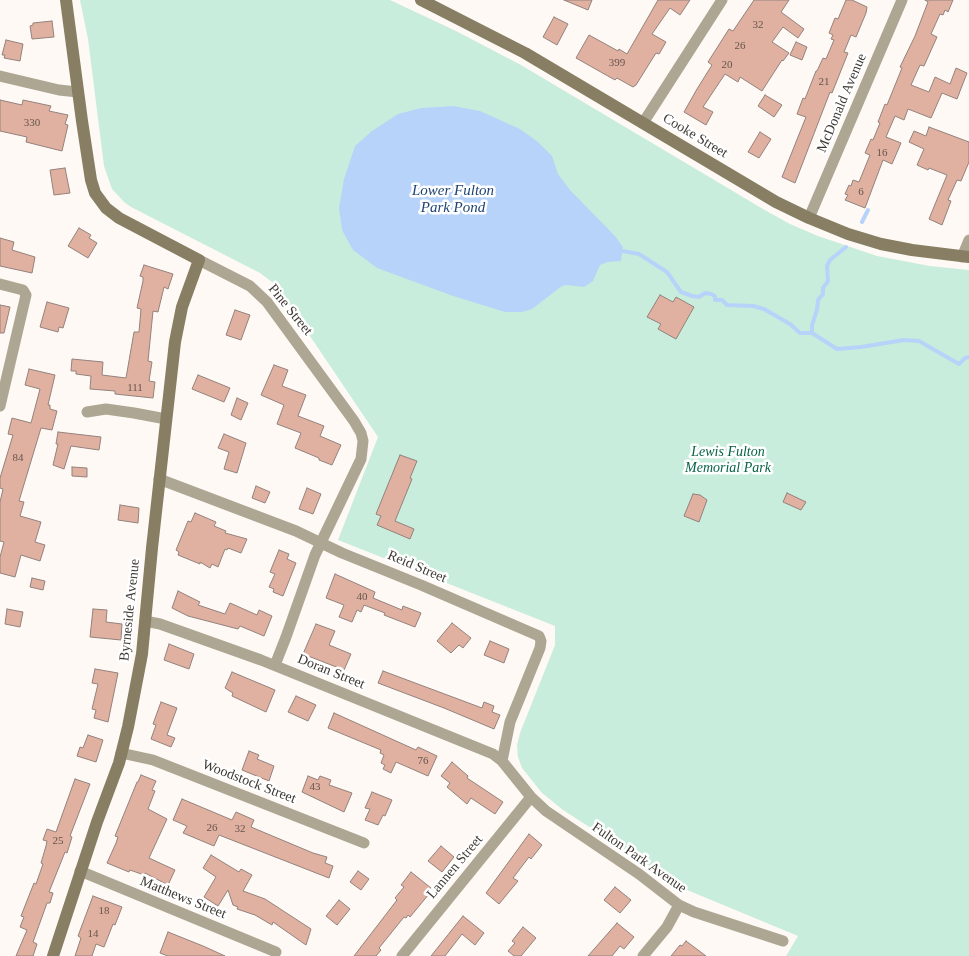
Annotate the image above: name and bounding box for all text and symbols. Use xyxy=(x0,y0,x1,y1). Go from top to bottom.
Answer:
house number: 32 xyxy=(752,18,764,32)
house number: 26 xyxy=(734,39,746,53)
street label: McDonald Avenue xyxy=(814,51,870,155)
house number: 399 xyxy=(609,56,625,70)
house number: 20 xyxy=(722,58,732,72)
house number: 21 xyxy=(819,75,830,89)
street label: Cooke Street xyxy=(660,110,730,162)
house number: 330 xyxy=(24,116,40,130)
house number: 16 xyxy=(876,146,888,160)
water label: Lower Fulton Park Pond xyxy=(412,182,494,217)
house number: 6 xyxy=(858,185,864,199)
street label: Pine Street xyxy=(264,281,316,339)
house number: 111 xyxy=(127,381,143,395)
park label: Lewis Fulton Memorial Park xyxy=(685,444,771,477)
house number: 84 xyxy=(12,451,24,465)
street label: Reid Street xyxy=(385,547,449,587)
street label: Byrneside Avenue xyxy=(116,558,144,662)
house number: 40 xyxy=(357,590,368,604)
street label: Doran Street xyxy=(295,651,367,693)
house number: 76 xyxy=(418,754,428,768)
street label: Woodstock Street xyxy=(200,756,298,808)
house number: 43 xyxy=(310,780,320,794)
street label: Fulton Park Avenue xyxy=(588,819,690,897)
house number: 26 xyxy=(206,821,218,835)
house number: 32 xyxy=(234,822,246,836)
street label: Lannen Street xyxy=(423,832,487,902)
house number: 25 xyxy=(52,834,64,848)
street label: Matthews Street xyxy=(137,873,229,923)
house number: 18 xyxy=(98,904,110,918)
house number: 14 xyxy=(88,927,99,941)

